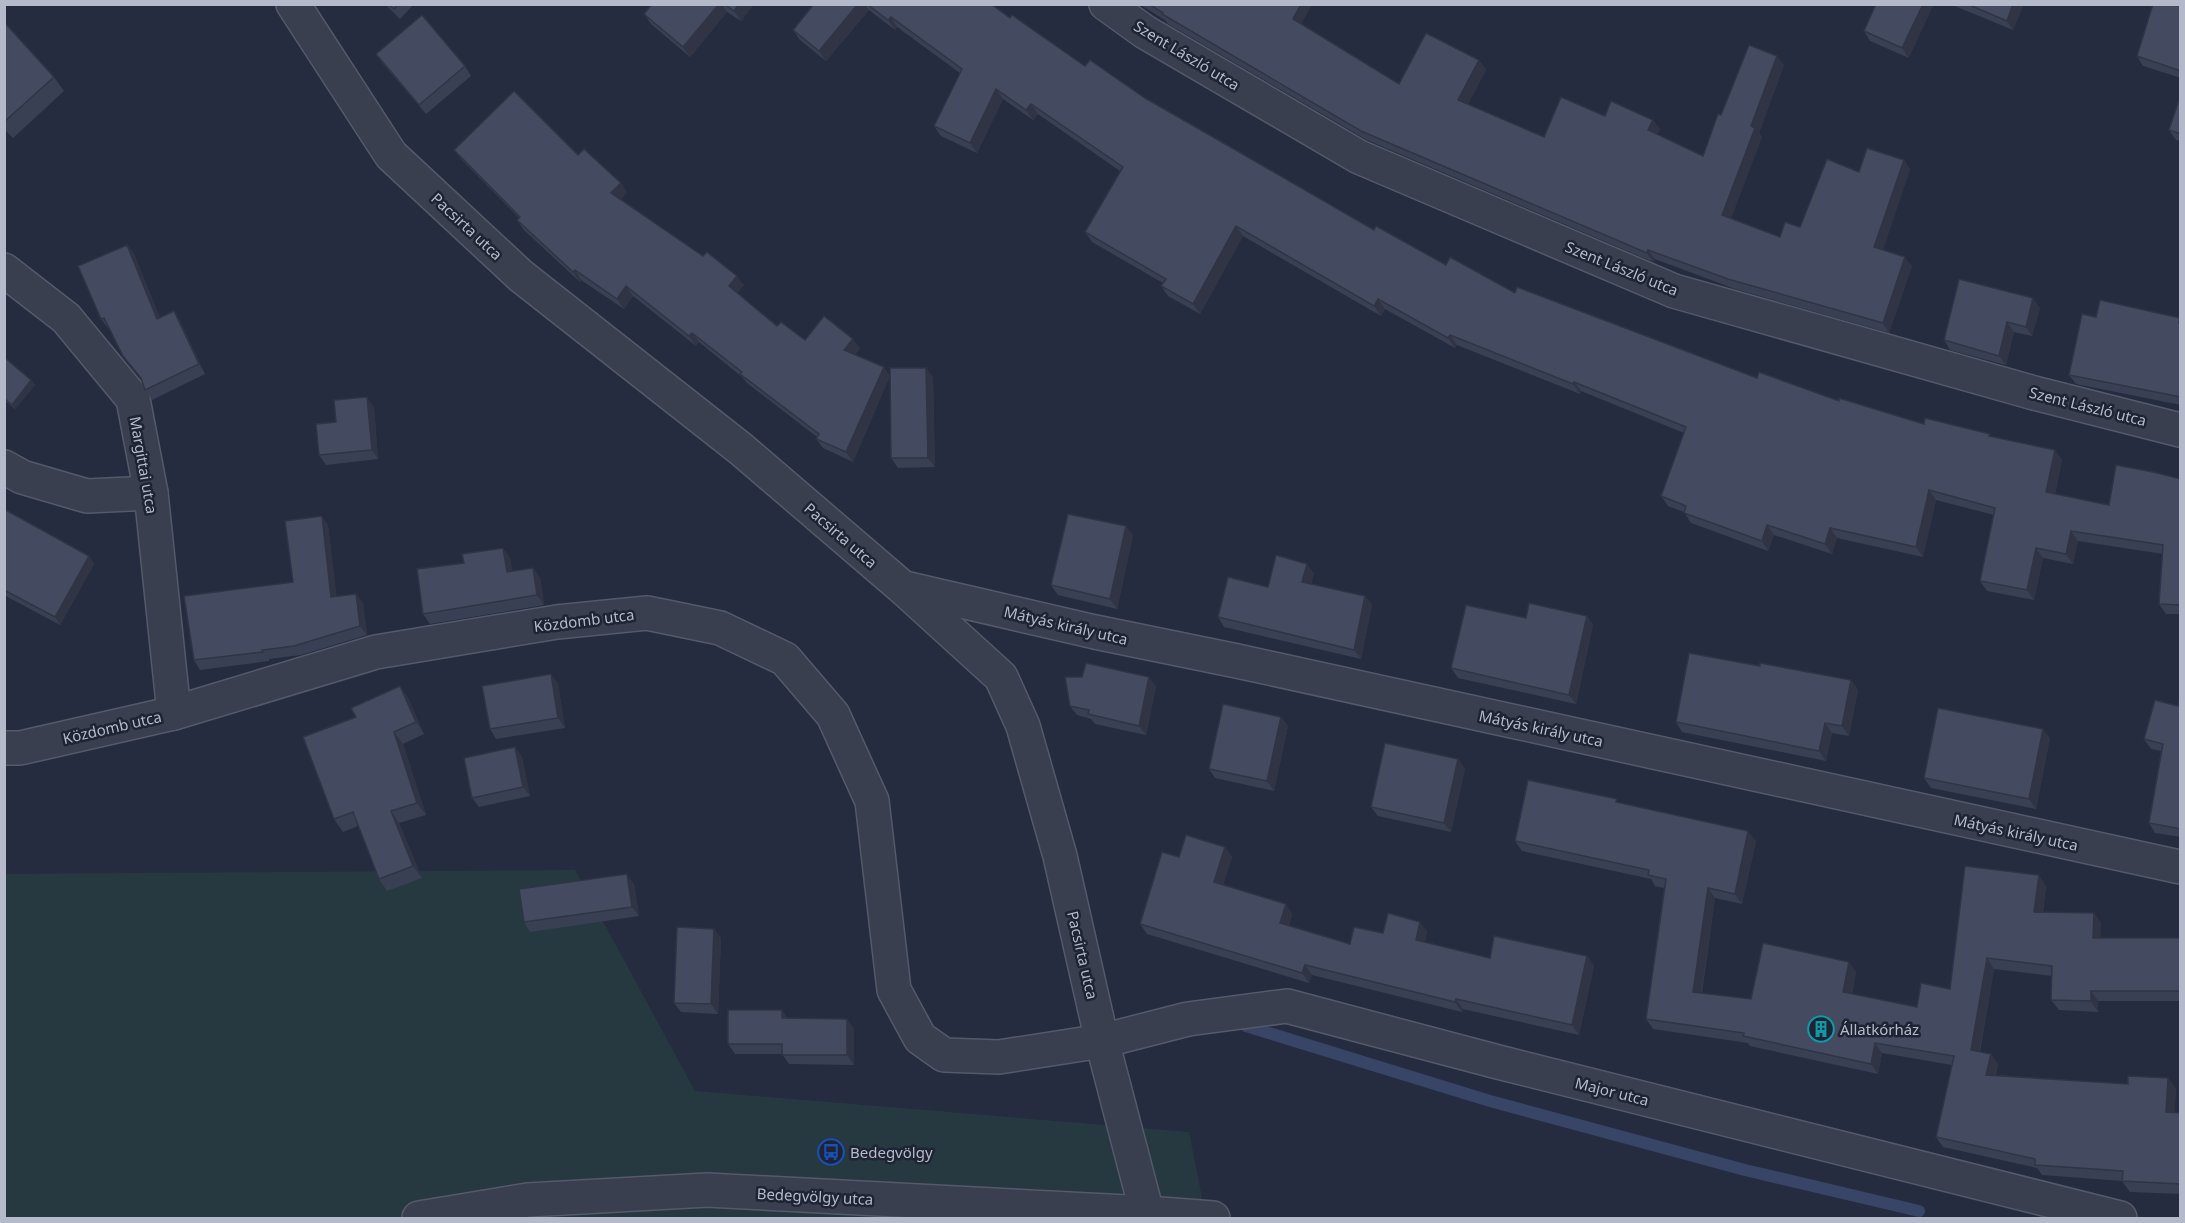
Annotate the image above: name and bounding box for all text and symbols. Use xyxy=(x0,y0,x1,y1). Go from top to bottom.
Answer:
street label: Szent László utca xyxy=(1130,16,1244,94)
street label: Pacsirta utca xyxy=(427,188,507,264)
street label: Szent László utca xyxy=(1563,236,1681,300)
street label: Szent László utca xyxy=(2027,382,2149,430)
street label: Margittai utca xyxy=(126,415,162,515)
street label: Pacsirta utca xyxy=(800,498,882,572)
street label: Mátyás király utca xyxy=(1002,601,1130,649)
street label: Közdomb utca xyxy=(533,604,635,636)
street label: Mátyás király utca xyxy=(1477,705,1605,751)
street label: Közdomb utca xyxy=(61,706,163,748)
street label: Mátyás király utca xyxy=(1952,809,2080,855)
street label: Pacsirta utca xyxy=(1063,909,1103,1001)
building icon: Állatkórház xyxy=(1806,1014,1836,1044)
place label: Állatkórház xyxy=(1840,1019,1919,1039)
street label: Major utca xyxy=(1573,1072,1651,1110)
bus stop icon: Bedegvölgy xyxy=(816,1137,846,1167)
place label: Bedegvölgy xyxy=(850,1142,933,1162)
street label: Bedegvölgy utca xyxy=(756,1183,874,1209)

